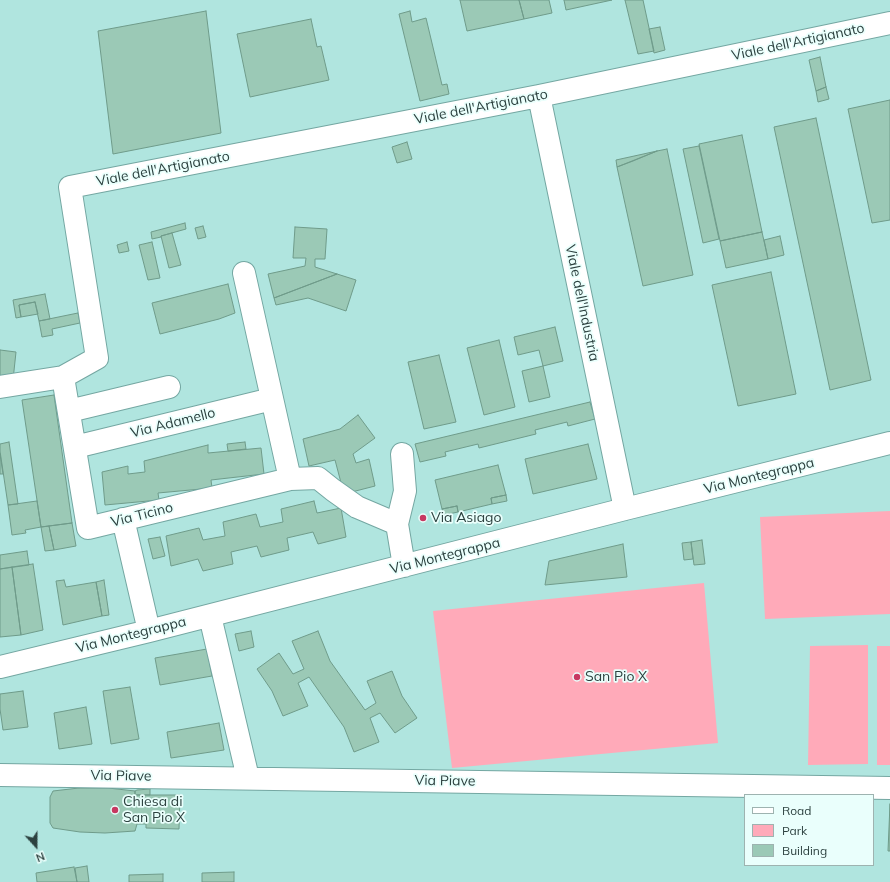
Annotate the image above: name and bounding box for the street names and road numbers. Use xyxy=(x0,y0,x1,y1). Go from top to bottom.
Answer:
street label: Viale dell'Artigianato xyxy=(730,20,866,64)
street label: Viale dell'Artigianato xyxy=(413,86,549,128)
street label: Viale dell'Artigianato xyxy=(95,148,231,190)
street label: Viale dell'Industria xyxy=(561,243,603,363)
street label: Via Adamello xyxy=(129,404,217,442)
street label: Via Montegrappa xyxy=(702,454,816,498)
street label: Via Ticino xyxy=(109,499,175,531)
street label: Via Montegrappa xyxy=(388,534,502,578)
street label: Via Montegrappa xyxy=(74,613,188,657)
street label: Via Piave xyxy=(90,767,152,785)
street label: Via Piave xyxy=(414,772,476,790)

